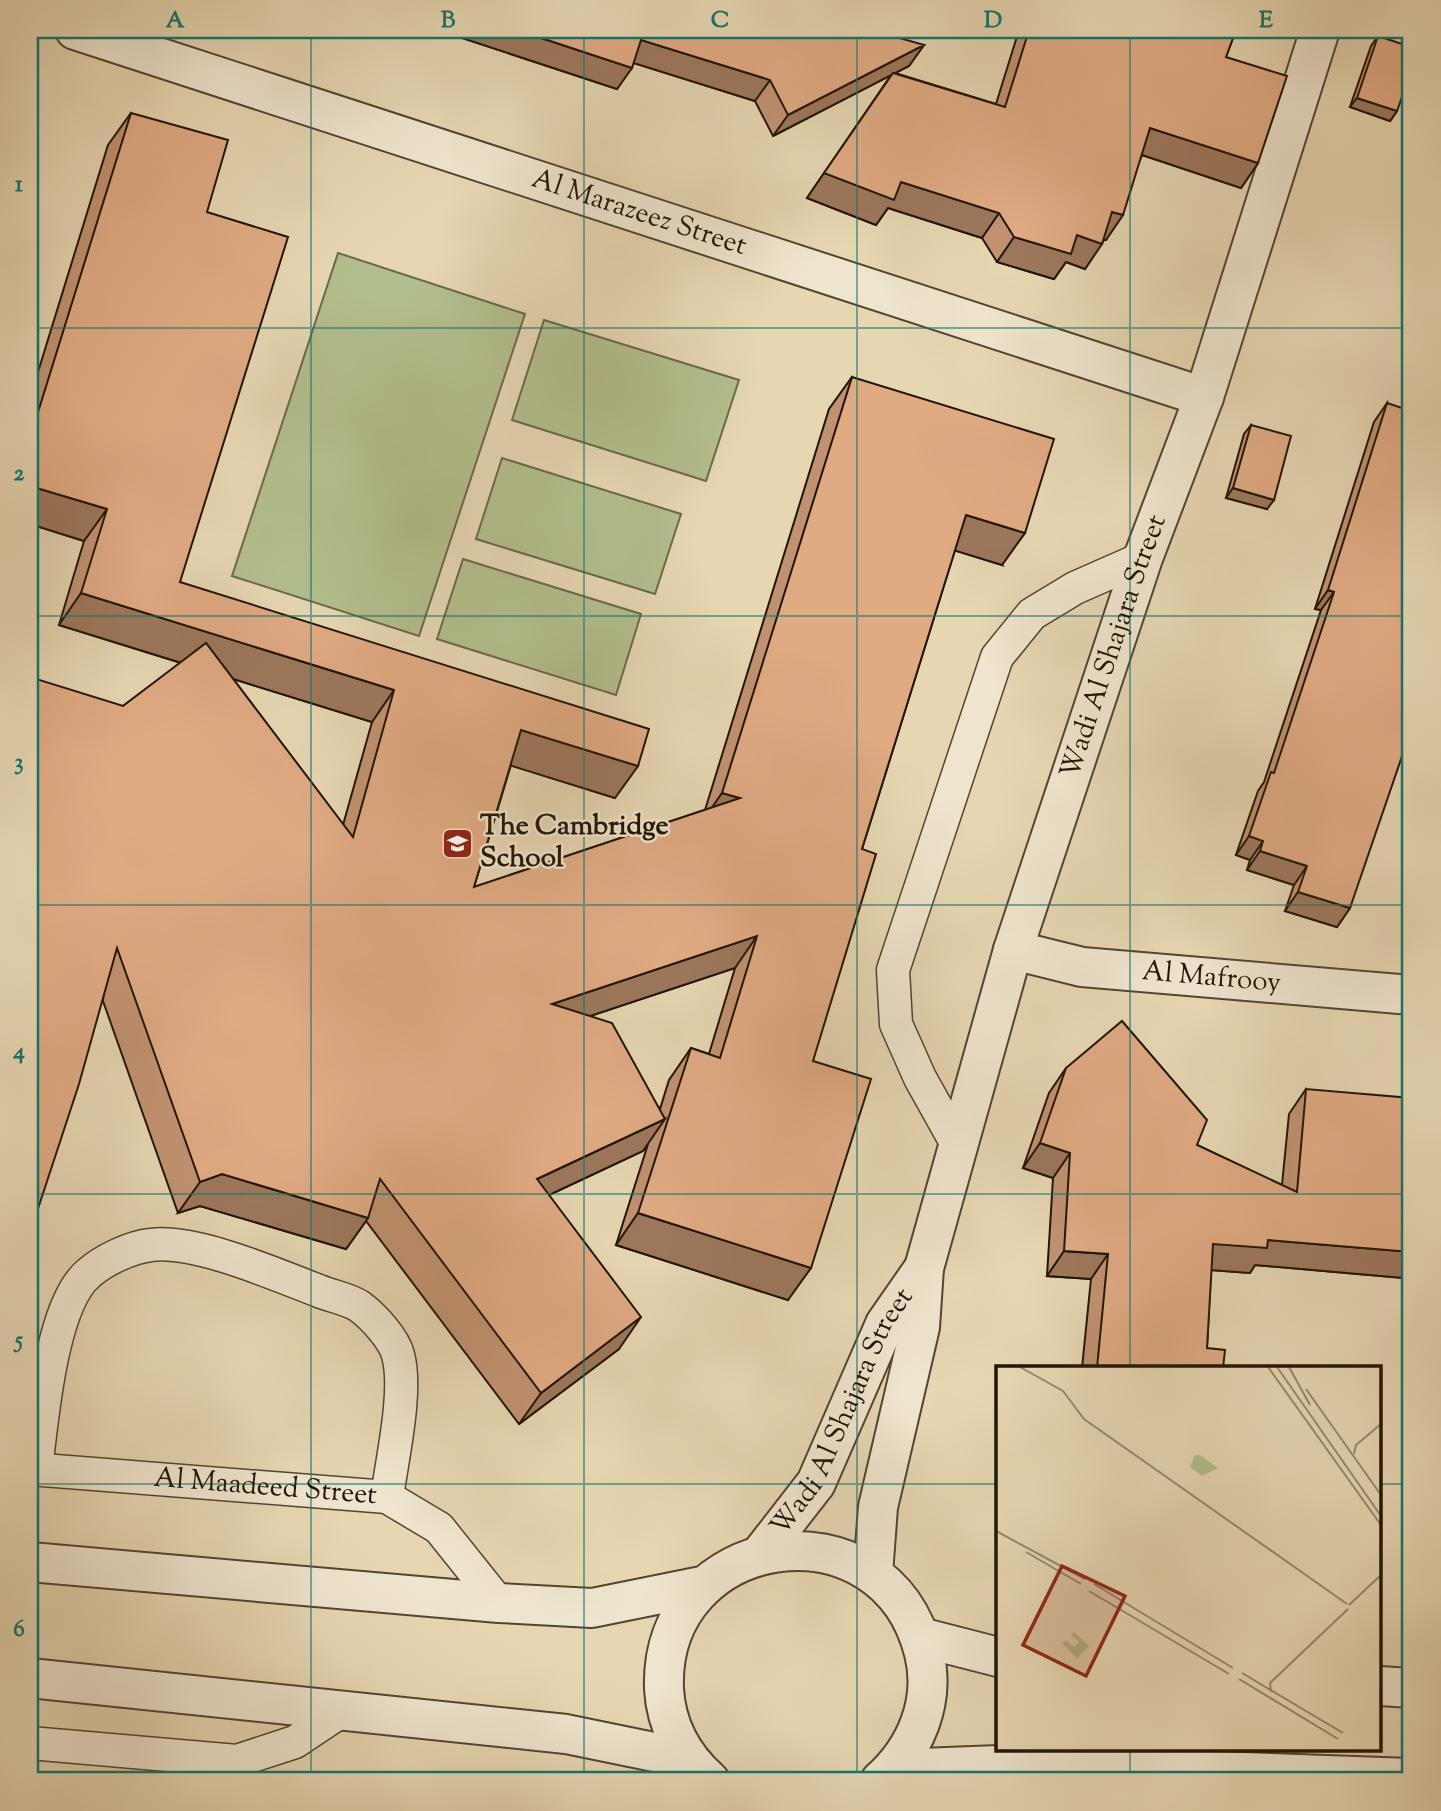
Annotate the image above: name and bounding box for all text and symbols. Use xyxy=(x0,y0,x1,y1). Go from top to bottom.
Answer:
text: A xyxy=(166,5,185,38)
text: B xyxy=(441,5,456,38)
text: C xyxy=(711,5,729,38)
text: D xyxy=(984,5,1002,38)
text: E xyxy=(1259,5,1273,38)
street label: Al Marazeez Street xyxy=(526,160,752,267)
text: 1 xyxy=(15,169,23,202)
text: 2 xyxy=(14,458,25,491)
street label: Wadi Al Shajara Street xyxy=(1051,509,1178,784)
text: 3 xyxy=(14,747,24,780)
place label: The Cambridge School xyxy=(480,807,669,879)
school or university icon: The Cambridge School xyxy=(440,826,474,860)
street label: Al Mafrooy xyxy=(1140,952,1283,1004)
text: 4 xyxy=(12,1036,25,1069)
street label: Wadi Al Shajara Street xyxy=(761,1280,924,1545)
text: 5 xyxy=(13,1325,23,1358)
inset map xyxy=(996,1366,1382,1752)
street label: Al Maadeed Street xyxy=(152,1459,379,1516)
text: 6 xyxy=(13,1614,25,1647)

